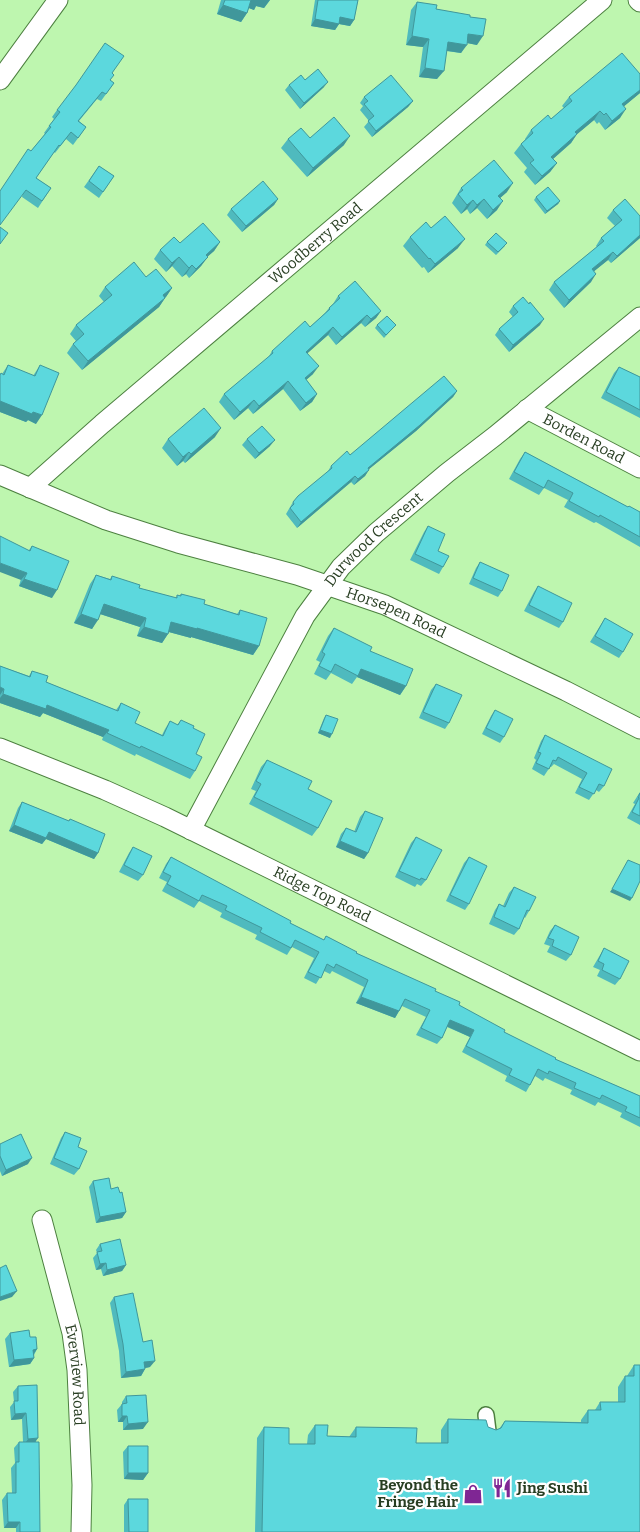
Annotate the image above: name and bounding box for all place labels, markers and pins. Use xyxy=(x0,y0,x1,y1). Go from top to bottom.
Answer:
place label: Beyond the Fringe Hair xyxy=(377,1476,458,1511)
restaurant icon: Jing Sushi xyxy=(491,1477,513,1499)
place label: Jing Sushi xyxy=(516,1479,588,1497)
shop icon: Beyond the Fringe Hair xyxy=(462,1483,484,1505)

